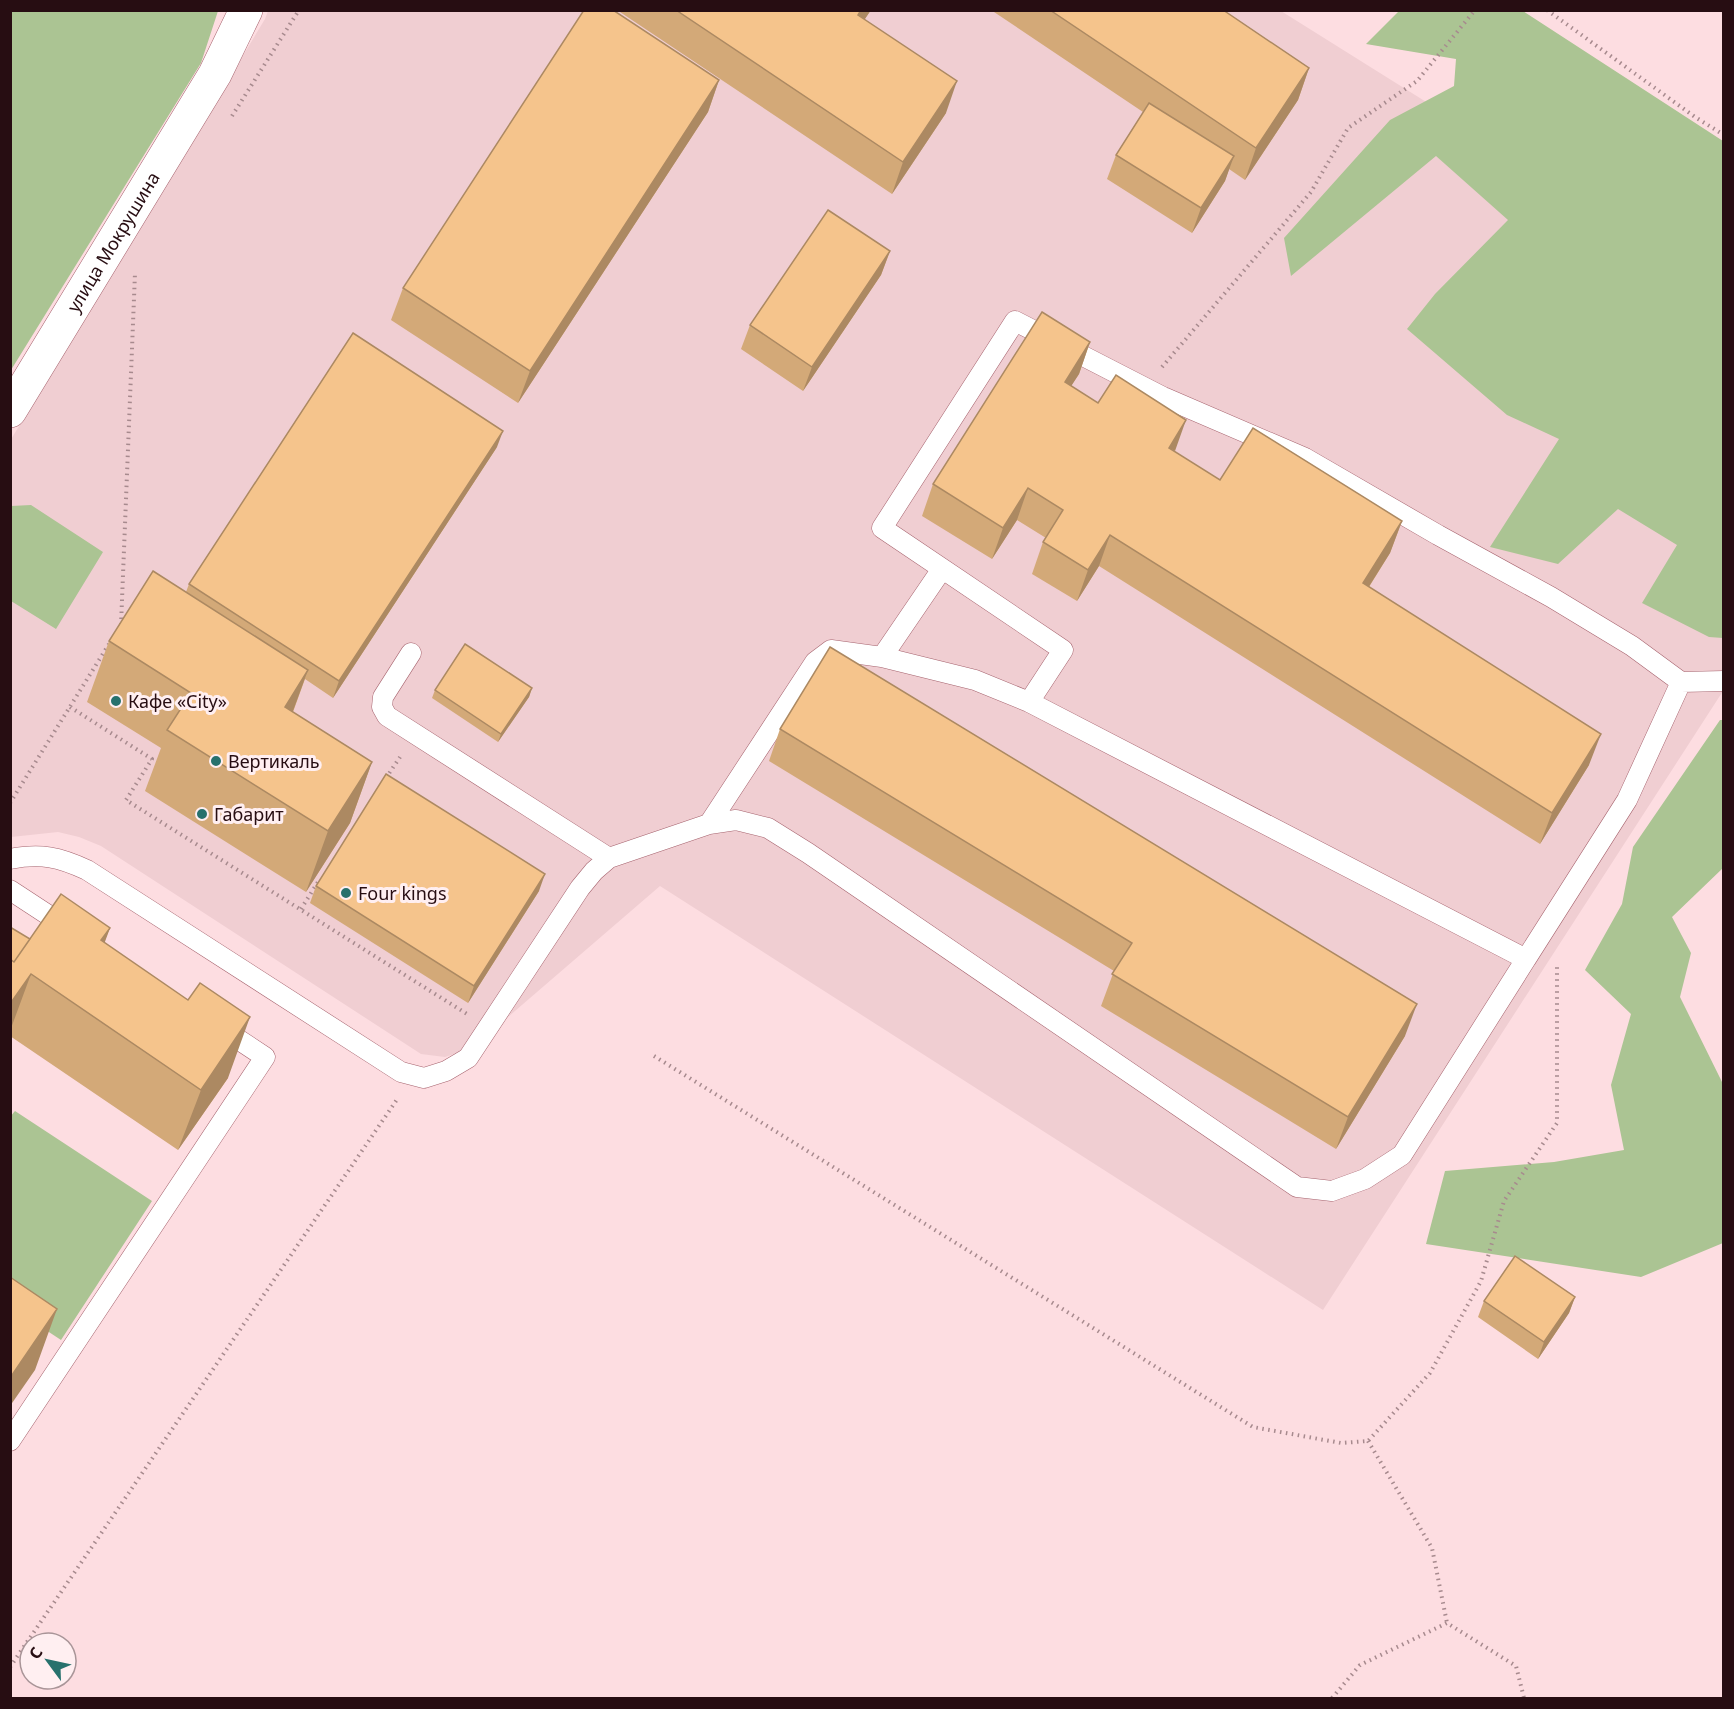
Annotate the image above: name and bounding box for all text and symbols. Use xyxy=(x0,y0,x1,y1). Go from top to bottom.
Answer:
street label: улица Мокрушина xyxy=(61,167,165,317)
place label: Кафе «City» xyxy=(128,689,227,713)
marker: Кафе «City» xyxy=(109,694,123,708)
place label: Вертикаль xyxy=(228,749,320,773)
marker: Вертикаль xyxy=(209,754,223,768)
place label: Габарит xyxy=(214,802,284,826)
marker: Габарит xyxy=(195,807,209,821)
place label: Four kings xyxy=(358,881,447,905)
marker: Four kings xyxy=(339,886,353,900)
north arrow xyxy=(18,1631,78,1691)
text: С xyxy=(23,1643,47,1663)

